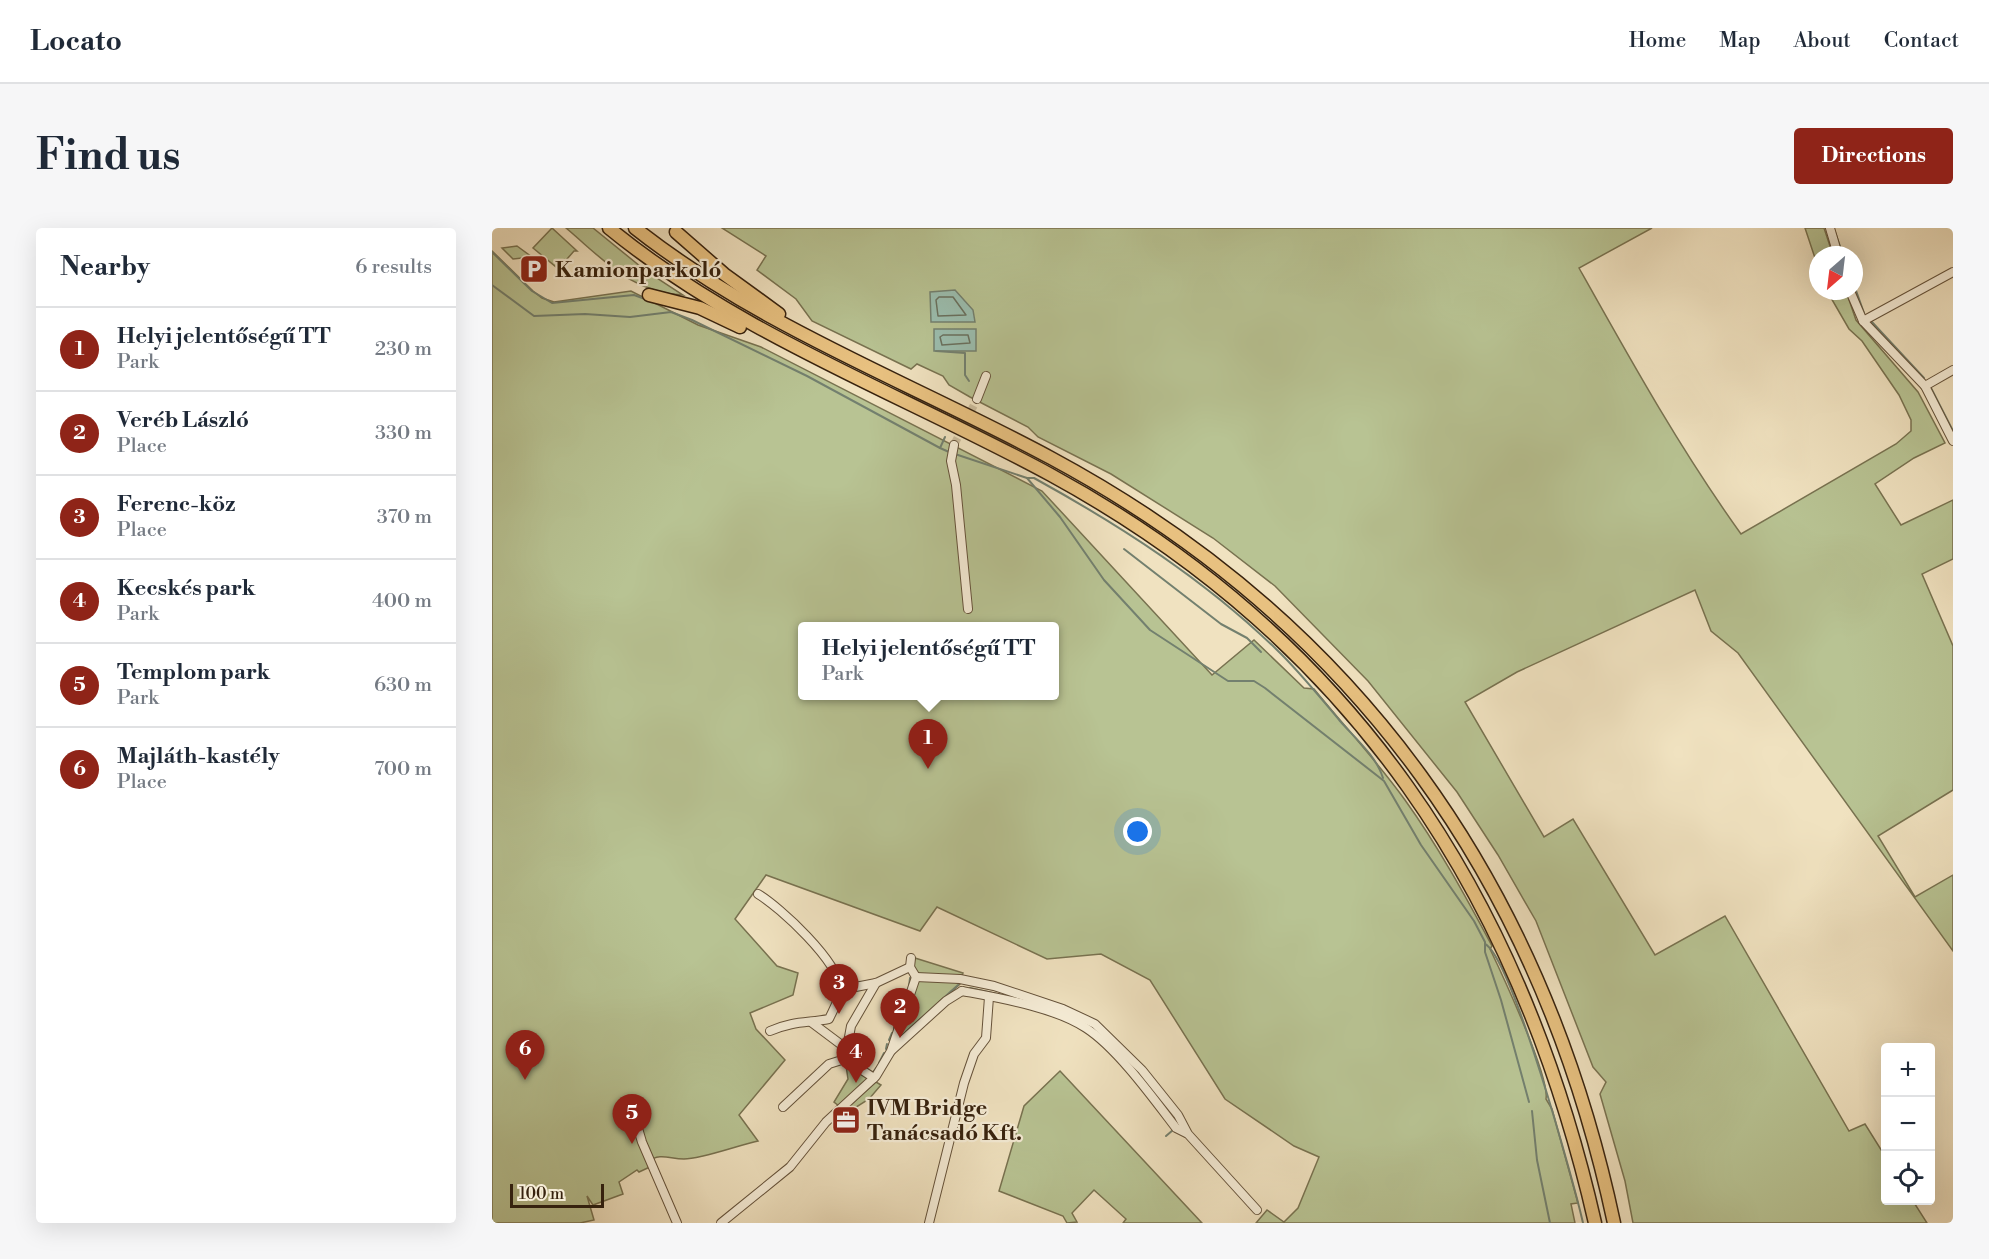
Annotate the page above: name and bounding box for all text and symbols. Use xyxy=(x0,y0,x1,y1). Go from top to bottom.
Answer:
text: Locato xyxy=(30,24,122,59)
text: Home xyxy=(1629,28,1686,54)
text: Map xyxy=(1719,28,1761,54)
text: About xyxy=(1794,28,1851,54)
text: Contact xyxy=(1884,28,1959,54)
button: Directions xyxy=(1794,128,1953,184)
text: Find us xyxy=(36,130,180,183)
north arrow xyxy=(1809,246,1863,300)
text: Nearby xyxy=(60,251,150,283)
parking icon: Kamionparkoló xyxy=(518,253,550,285)
text: 6 results xyxy=(355,255,432,280)
place label: Kamionparkoló xyxy=(555,257,722,284)
text: Helyi jelentőségű TT xyxy=(117,323,331,350)
text: 1 xyxy=(75,337,84,362)
text: 230 m xyxy=(375,337,432,362)
text: Park xyxy=(117,350,159,375)
text: Veréb László xyxy=(117,407,249,434)
text: 2 xyxy=(73,421,86,446)
text: 330 m xyxy=(375,421,432,446)
text: Place xyxy=(117,434,167,459)
text: Ferenc-köz xyxy=(117,491,236,518)
text: 3 xyxy=(73,505,86,530)
text: 370 m xyxy=(377,505,432,530)
text: Place xyxy=(117,518,167,543)
text: Kecskés park xyxy=(117,575,255,602)
text: 4 xyxy=(73,589,86,614)
text: 400 m xyxy=(372,589,432,614)
text: Park xyxy=(117,602,159,627)
popup xyxy=(798,622,1059,700)
text: Helyi jelentőségű TT xyxy=(822,635,1035,662)
text: Templom park xyxy=(117,659,270,686)
text: Park xyxy=(822,662,863,687)
text: 5 xyxy=(73,673,86,698)
text: 630 m xyxy=(374,673,432,698)
text: Park xyxy=(117,686,159,711)
pin: 1 xyxy=(908,720,948,769)
text: Majláth-kastély xyxy=(117,743,279,770)
text: 6 xyxy=(73,757,86,782)
text: 700 m xyxy=(374,757,432,782)
text: Place xyxy=(117,770,167,795)
your location xyxy=(1123,817,1152,846)
pin: 3 xyxy=(820,964,858,1014)
pin: 2 xyxy=(880,988,920,1038)
pin: 6 xyxy=(506,1030,544,1080)
pin: 4 xyxy=(836,1034,876,1083)
map controls xyxy=(1881,1043,1935,1205)
button: + xyxy=(1881,1043,1935,1097)
pin: 5 xyxy=(612,1094,652,1144)
place label: IVM Bridge Tanácsadó Kft. xyxy=(867,1095,1022,1147)
button: − xyxy=(1881,1097,1935,1151)
office icon: IVM Bridge Tanácsadó Kft. xyxy=(830,1104,862,1136)
button: locate xyxy=(1881,1151,1935,1205)
scale bar xyxy=(510,1181,604,1208)
text: 100 m xyxy=(519,1184,564,1204)

